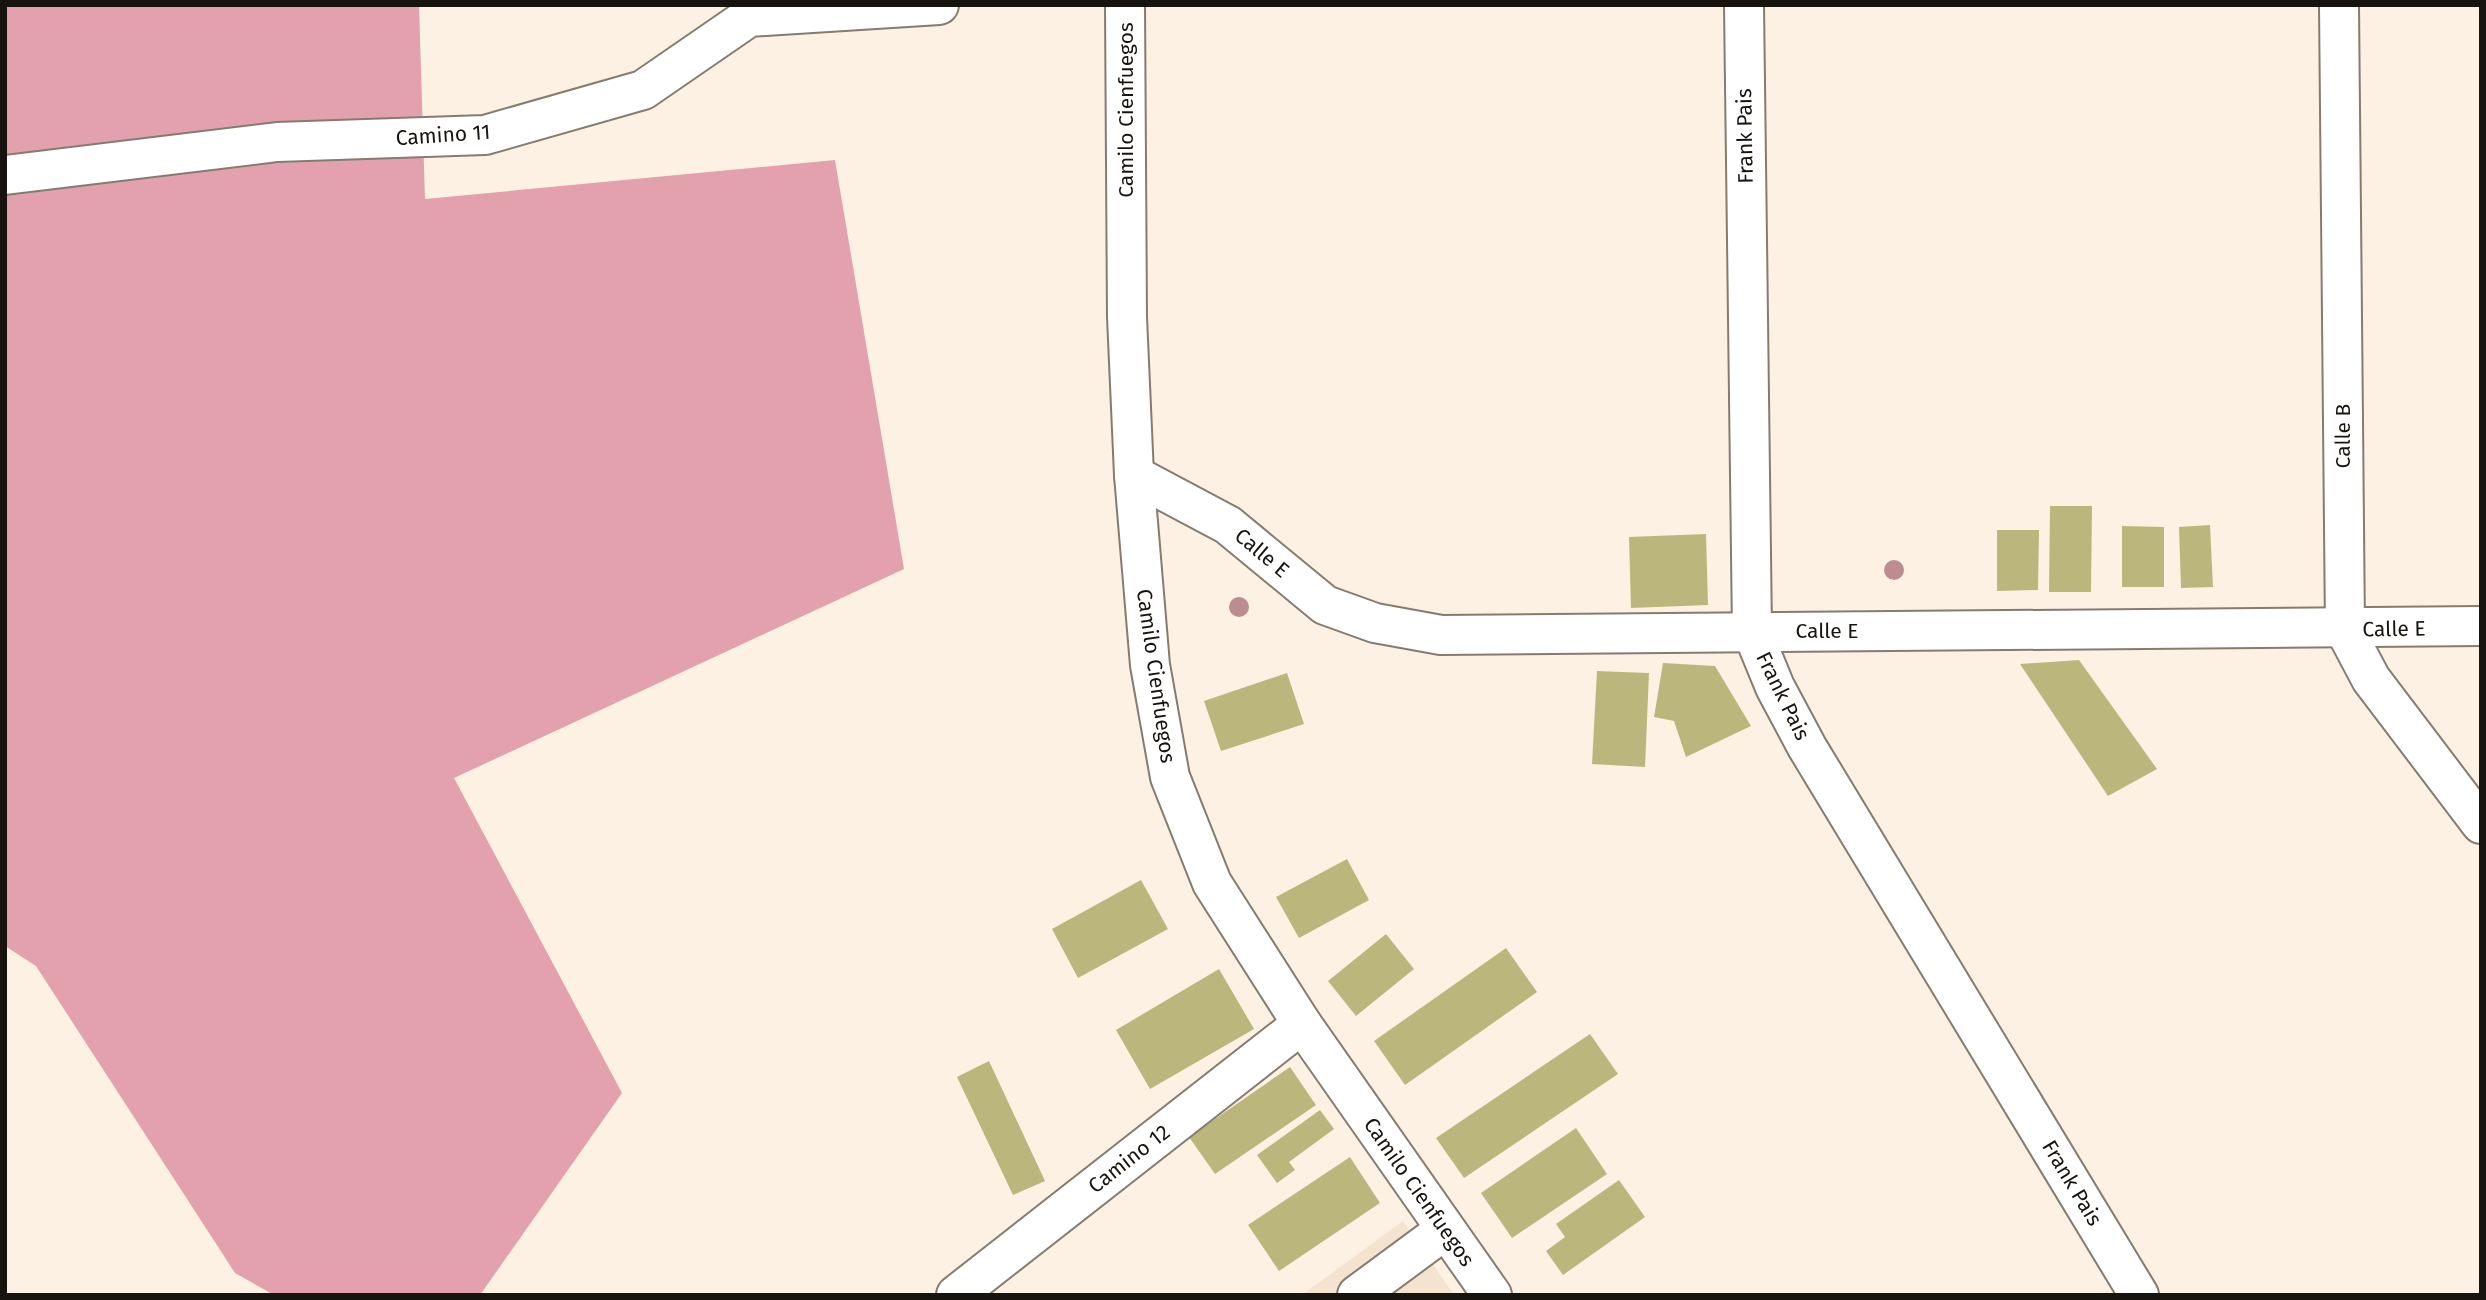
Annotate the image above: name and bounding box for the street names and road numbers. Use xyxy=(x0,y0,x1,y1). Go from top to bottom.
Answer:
street label: Camilo Cienfuegos xyxy=(1113,22,1139,198)
street label: Frank Pais xyxy=(1731,88,1759,184)
street label: Camino 11 xyxy=(395,119,491,151)
street label: Calle B xyxy=(2330,404,2356,468)
street label: Calle E xyxy=(1229,523,1295,583)
street label: Camilo Cienfuegos xyxy=(1131,587,1181,765)
street label: Calle E xyxy=(2362,615,2426,643)
street label: Calle E xyxy=(1795,618,1859,644)
street label: Frank Pais xyxy=(1750,648,1816,745)
street label: Camilo Cienfuegos xyxy=(1358,1113,1480,1272)
street label: Camino 12 xyxy=(1083,1119,1175,1199)
street label: Frank Pais xyxy=(2036,1136,2108,1231)

